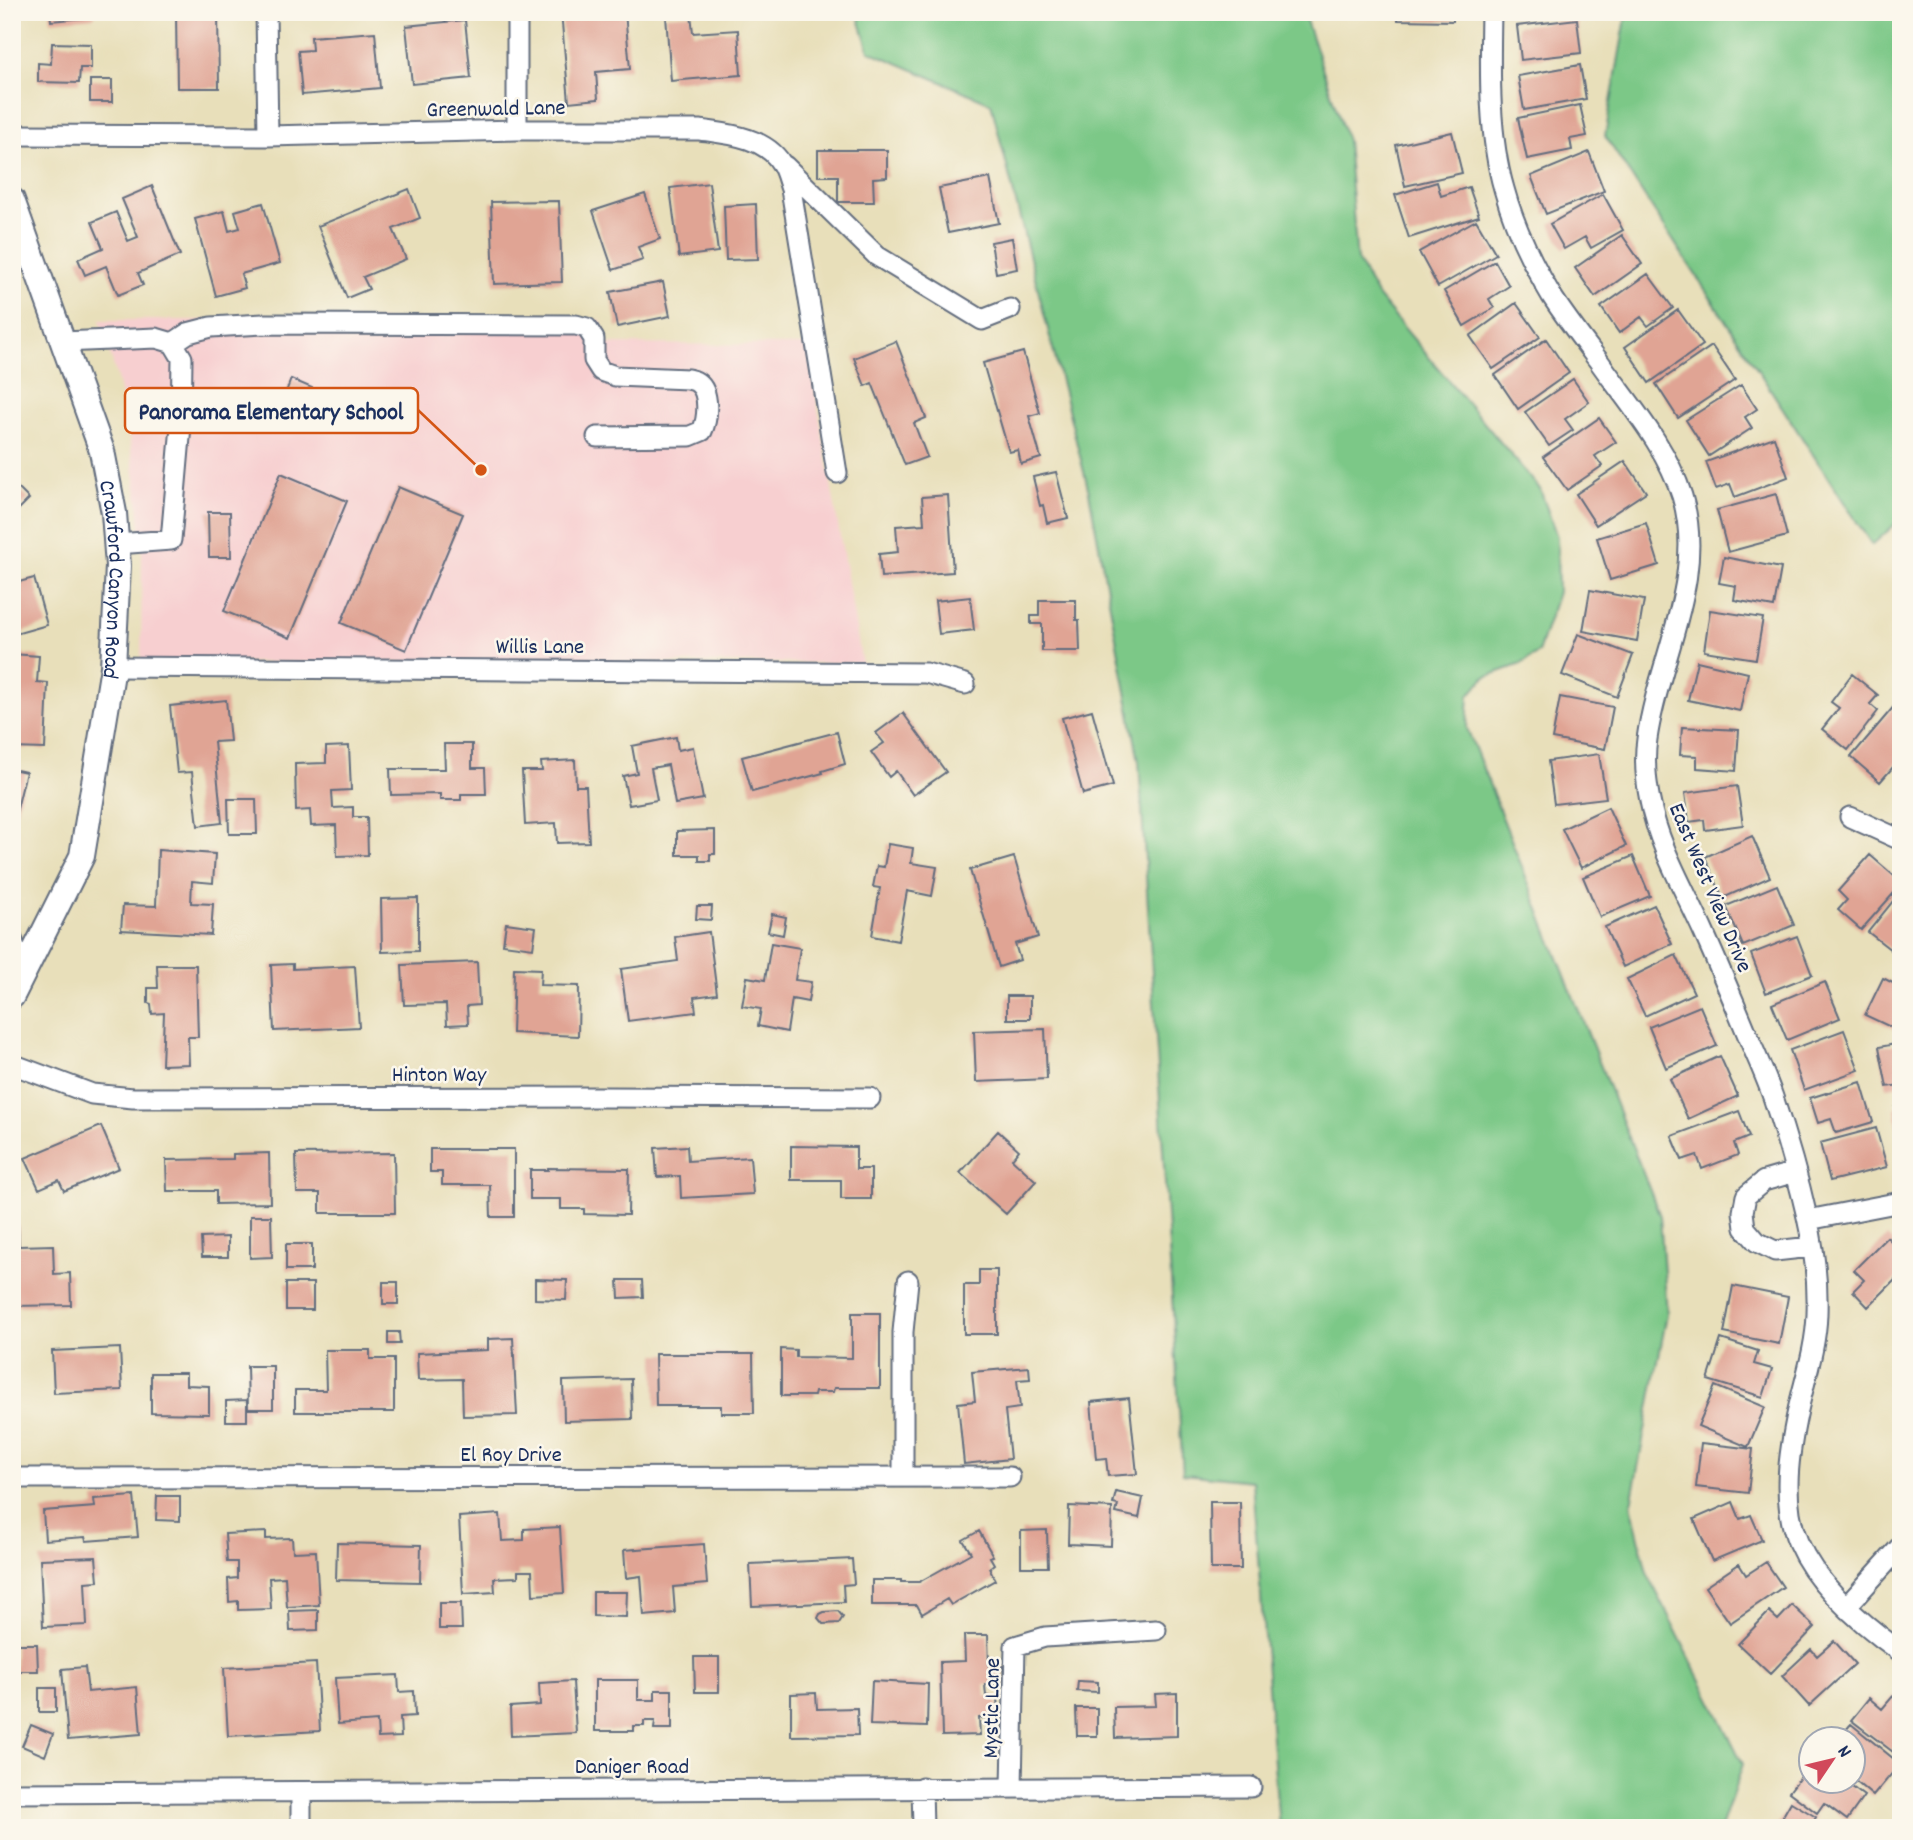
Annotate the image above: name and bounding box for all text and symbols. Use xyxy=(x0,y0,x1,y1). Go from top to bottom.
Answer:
street label: Greenwald Lane xyxy=(426,93,566,128)
callout: Panorama Elementary School xyxy=(125,388,418,433)
text: Panorama Elementary School xyxy=(138,397,404,431)
street label: Crawford Canyon Road xyxy=(88,477,131,681)
street label: Willis Lane xyxy=(496,632,584,665)
street label: East West View Drive xyxy=(1658,799,1759,978)
street label: Hinton Way xyxy=(392,1060,487,1093)
street label: El Roy Drive xyxy=(460,1440,562,1473)
street label: Mystic Lane xyxy=(976,1657,1011,1759)
north arrow xyxy=(1798,1724,1868,1794)
text: N xyxy=(1829,1741,1857,1764)
street label: Daniger Road xyxy=(575,1752,689,1785)

